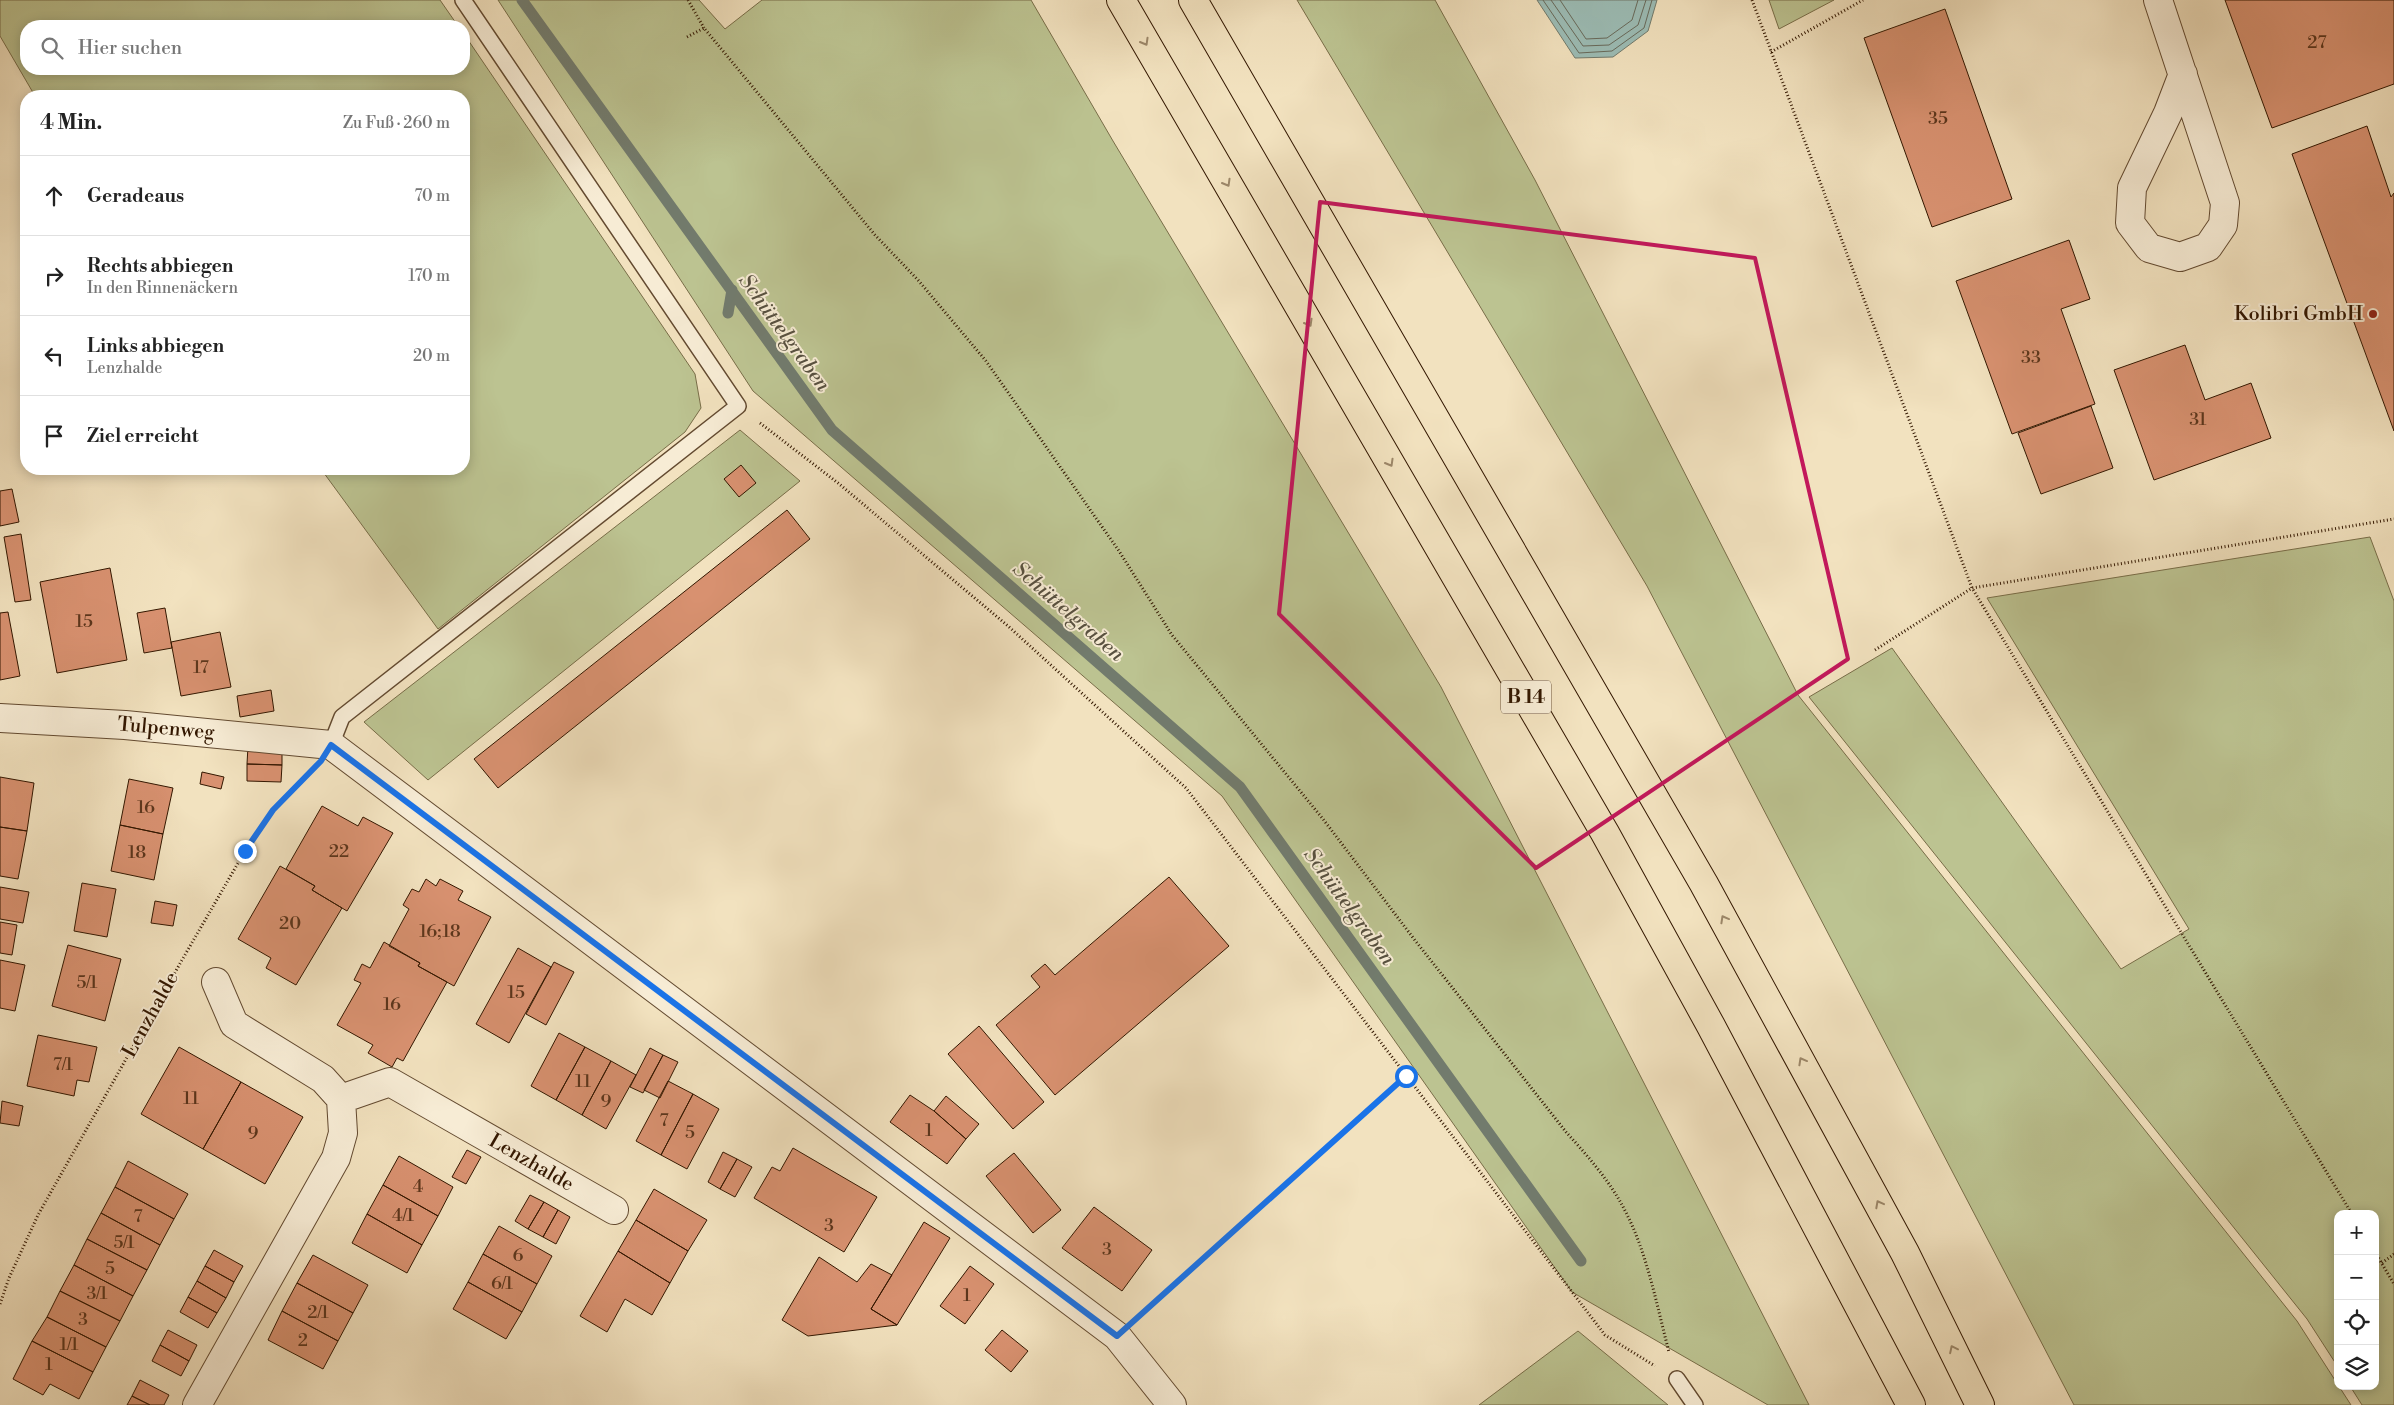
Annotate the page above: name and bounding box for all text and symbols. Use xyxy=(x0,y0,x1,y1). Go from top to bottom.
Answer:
search box xyxy=(20,20,470,75)
house number: 27 xyxy=(2307,31,2327,54)
icon: search xyxy=(38,34,66,62)
text: Hier suchen xyxy=(78,36,182,60)
one-way arrow xyxy=(1139,37,1149,46)
house number: 35 xyxy=(1928,107,1948,130)
text: 4 Min. xyxy=(40,110,102,136)
text: Zu Fuß · 260 m xyxy=(343,113,450,133)
one-way arrow xyxy=(1221,177,1231,186)
icon: ahead xyxy=(40,182,68,210)
text: Geradeaus xyxy=(87,184,184,208)
text: 70 m xyxy=(414,186,450,206)
text: Rechts abbiegen xyxy=(87,254,233,278)
icon: right xyxy=(40,262,68,290)
text: 170 m xyxy=(408,266,450,286)
water label: Schüttelgraben xyxy=(733,269,836,397)
text: In den Rinnenäckern xyxy=(87,278,238,298)
place label: Kolibri GmbH xyxy=(2234,302,2363,327)
marker: Kolibri GmbH xyxy=(2367,308,2379,320)
one-way arrow xyxy=(1302,318,1312,327)
text: Links abbiegen xyxy=(87,334,224,358)
icon: left xyxy=(40,342,68,370)
text: 20 m xyxy=(413,346,450,366)
house number: 33 xyxy=(2021,346,2041,369)
text: Lenzhalde xyxy=(87,358,162,378)
house number: 31 xyxy=(2189,408,2207,431)
icon: arrive xyxy=(40,422,68,450)
text: Ziel erreicht xyxy=(87,424,198,448)
one-way arrow xyxy=(1384,458,1394,467)
water label: Schüttelgraben xyxy=(1007,557,1129,668)
house number: 15 xyxy=(75,610,93,633)
house number: 17 xyxy=(193,656,209,679)
road number: B 14 xyxy=(1501,680,1551,714)
street label: Tulpenweg xyxy=(116,712,216,746)
house number: 16 xyxy=(137,796,155,819)
route end xyxy=(234,840,257,863)
house number: 22 xyxy=(329,840,349,863)
house number: 18 xyxy=(128,841,146,864)
water label: Schüttelgraben xyxy=(1298,843,1401,971)
house number: 20 xyxy=(279,912,301,935)
one-way arrow xyxy=(1720,915,1730,924)
house number: 16;18 xyxy=(419,920,461,943)
street label: Lenzhalde xyxy=(117,968,185,1062)
house number: 5/1 xyxy=(76,971,98,994)
house number: 15 xyxy=(507,981,525,1004)
house number: 16 xyxy=(383,993,401,1016)
house number: 7/1 xyxy=(53,1053,73,1076)
one-way arrow xyxy=(1798,1058,1808,1067)
route start xyxy=(1395,1065,1418,1088)
house number: 11 xyxy=(575,1070,591,1093)
house number: 11 xyxy=(183,1087,199,1110)
house number: 9 xyxy=(601,1090,612,1113)
house number: 7 xyxy=(659,1109,669,1132)
house number: 1 xyxy=(925,1119,933,1142)
house number: 5 xyxy=(685,1121,695,1144)
house number: 9 xyxy=(248,1122,259,1145)
street label: Lenzhalde xyxy=(484,1129,578,1197)
house number: 4 xyxy=(413,1175,424,1198)
one-way arrow xyxy=(1875,1200,1885,1209)
house number: 4/1 xyxy=(392,1204,414,1227)
house number: 7 xyxy=(133,1205,143,1228)
map controls xyxy=(2334,1210,2379,1390)
button: + xyxy=(2334,1210,2379,1255)
house number: 3 xyxy=(824,1214,834,1237)
house number: 5/1 xyxy=(113,1231,135,1254)
house number: 3 xyxy=(1102,1238,1112,1261)
house number: 6 xyxy=(513,1244,524,1267)
button: − xyxy=(2334,1255,2379,1300)
house number: 5 xyxy=(105,1257,115,1280)
house number: 6/1 xyxy=(491,1272,513,1295)
house number: 3/1 xyxy=(86,1282,108,1305)
house number: 1 xyxy=(963,1284,971,1307)
button: locate xyxy=(2334,1300,2379,1345)
house number: 2/1 xyxy=(307,1301,329,1324)
house number: 3 xyxy=(78,1308,88,1331)
house number: 2 xyxy=(298,1329,308,1352)
house number: 1/1 xyxy=(60,1333,79,1356)
one-way arrow xyxy=(1949,1345,1959,1354)
button: layers xyxy=(2334,1345,2379,1390)
house number: 1 xyxy=(45,1353,53,1376)

